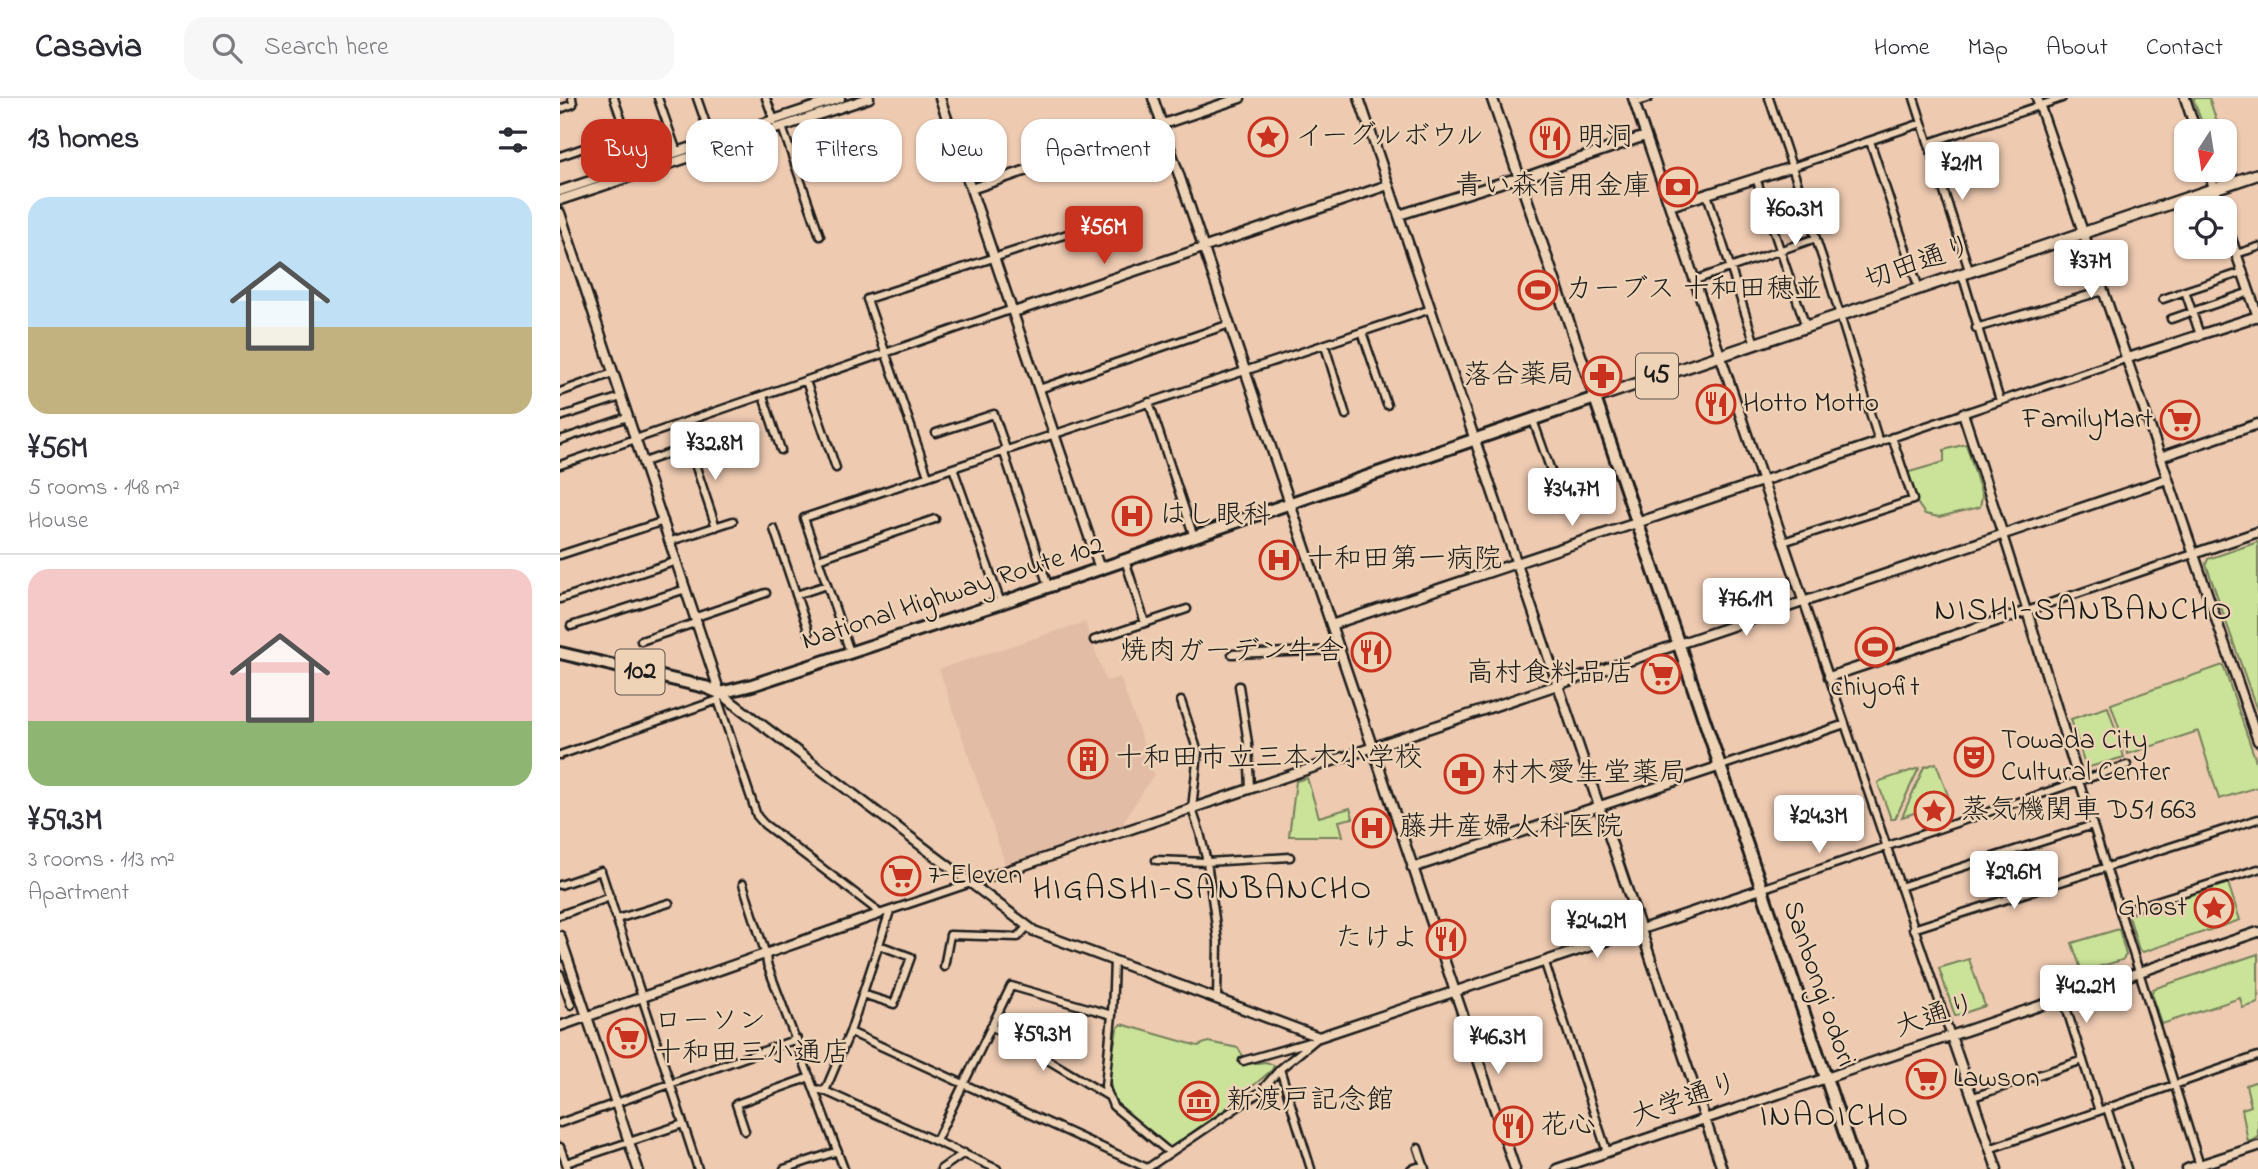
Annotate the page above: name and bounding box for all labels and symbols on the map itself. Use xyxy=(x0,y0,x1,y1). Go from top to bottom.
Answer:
place icon: イーグルボウル xyxy=(1247,116,1289,158)
place label: イーグルボウル xyxy=(1295,117,1484,158)
restaurant icon: 明洞 xyxy=(1529,117,1571,159)
place label: 明洞 xyxy=(1577,118,1633,159)
north arrow xyxy=(2174,119,2236,182)
pin: ¥21M xyxy=(1921,142,2003,202)
bank icon: 青い森信用金庫 xyxy=(1657,166,1699,208)
place label: 青い森信用金庫 xyxy=(1455,167,1651,208)
pin: ¥60.3M xyxy=(1738,188,1852,248)
pin: ¥56M xyxy=(1063,206,1145,266)
street label: 切田通り xyxy=(1859,226,1979,302)
pin: ¥37M xyxy=(2050,240,2132,300)
sports icon: カーブス 十和田穂並 xyxy=(1517,269,1559,311)
place label: カーブス 十和田穂並 xyxy=(1565,270,1822,311)
road number: 45 xyxy=(1636,354,1678,398)
pharmacy icon: 落合薬局 xyxy=(1581,355,1623,397)
place label: 落合薬局 xyxy=(1463,356,1575,397)
restaurant icon: Hotto Motto xyxy=(1695,383,1737,425)
place label: Hotto Motto xyxy=(1743,384,1879,425)
supermarket icon: FamilyMart xyxy=(2159,399,2201,441)
place label: FamilyMart xyxy=(2021,400,2153,441)
pin: ¥32.8M xyxy=(658,422,772,482)
pin: ¥34.7M xyxy=(1515,468,1629,528)
hospital icon: はし眼科 xyxy=(1111,495,1153,537)
place label: はし眼科 xyxy=(1159,496,1271,537)
street label: National Highway Route 102 xyxy=(797,526,1110,662)
hospital icon: 十和田第一病院 xyxy=(1258,539,1300,581)
place label: 十和田第一病院 xyxy=(1306,540,1502,581)
pin: ¥76.1M xyxy=(1689,578,1803,638)
district label: NISHI-SANBANCHO xyxy=(1934,588,2234,635)
sports icon: chiyofit xyxy=(1854,626,1896,668)
restaurant icon: 焼肉ガーデン牛舎 xyxy=(1350,631,1392,673)
place label: 焼肉ガーデン牛舎 xyxy=(1120,632,1344,673)
road number: 102 xyxy=(616,650,664,694)
supermarket icon: 高村食料品店 xyxy=(1640,653,1682,695)
place label: 高村食料品店 xyxy=(1466,654,1634,695)
place label: chiyofit xyxy=(1830,668,1920,709)
place label: Towada City Cultural Center xyxy=(2001,721,2171,794)
theatre icon: Towada City Cultural Center xyxy=(1953,736,1995,778)
building icon: 十和田市立三本木小学校 xyxy=(1067,738,1109,780)
place label: 十和田市立三本木小学校 xyxy=(1115,739,1423,780)
pharmacy icon: 村木愛生堂薬局 xyxy=(1443,753,1485,795)
place label: 村木愛生堂薬局 xyxy=(1491,754,1687,795)
place icon: 蒸気機関車 D51 663 xyxy=(1913,790,1955,832)
place label: 蒸気機関車 D51 663 xyxy=(1961,791,2197,832)
pin: ¥24.3M xyxy=(1762,796,1876,855)
hospital icon: 藤井産婦人科医院 xyxy=(1351,807,1393,849)
place label: 藤井産婦人科医院 xyxy=(1399,808,1623,849)
pin: ¥29.6M xyxy=(1957,852,2071,911)
supermarket icon: 7-Eleven xyxy=(880,855,922,897)
place label: 7-Eleven xyxy=(928,856,1022,897)
district label: HIGASHI-SANBANCHO xyxy=(1033,867,1373,914)
place icon: Ghost xyxy=(2193,887,2235,929)
place label: Ghost xyxy=(2118,888,2187,929)
street label: Sanbongi odori xyxy=(1770,895,1866,1073)
pin: ¥24.2M xyxy=(1540,900,1654,960)
restaurant icon: たけよ xyxy=(1425,918,1467,960)
place label: たけよ xyxy=(1335,919,1419,960)
pin: ¥42.2M xyxy=(2029,965,2143,1025)
street label: 大通り xyxy=(1890,985,1982,1049)
place label: ローソン 十和田三小通店 xyxy=(654,1002,850,1075)
pin: ¥59.3M xyxy=(986,1014,1100,1073)
pin: ¥46.3M xyxy=(1441,1016,1555,1076)
supermarket icon: ローソン 十和田三小通店 xyxy=(606,1017,648,1059)
supermarket icon: Lawson xyxy=(1905,1058,1947,1100)
place label: Lawson xyxy=(1953,1059,2039,1100)
street label: 大学通り xyxy=(1625,1063,1745,1139)
museum icon: 新渡戸記念館 xyxy=(1178,1080,1220,1122)
place label: 新渡戸記念館 xyxy=(1226,1081,1394,1122)
district label: INAOICHO xyxy=(1760,1094,1910,1141)
restaurant icon: 花心 xyxy=(1492,1105,1534,1147)
place label: 花心 xyxy=(1540,1106,1596,1147)

